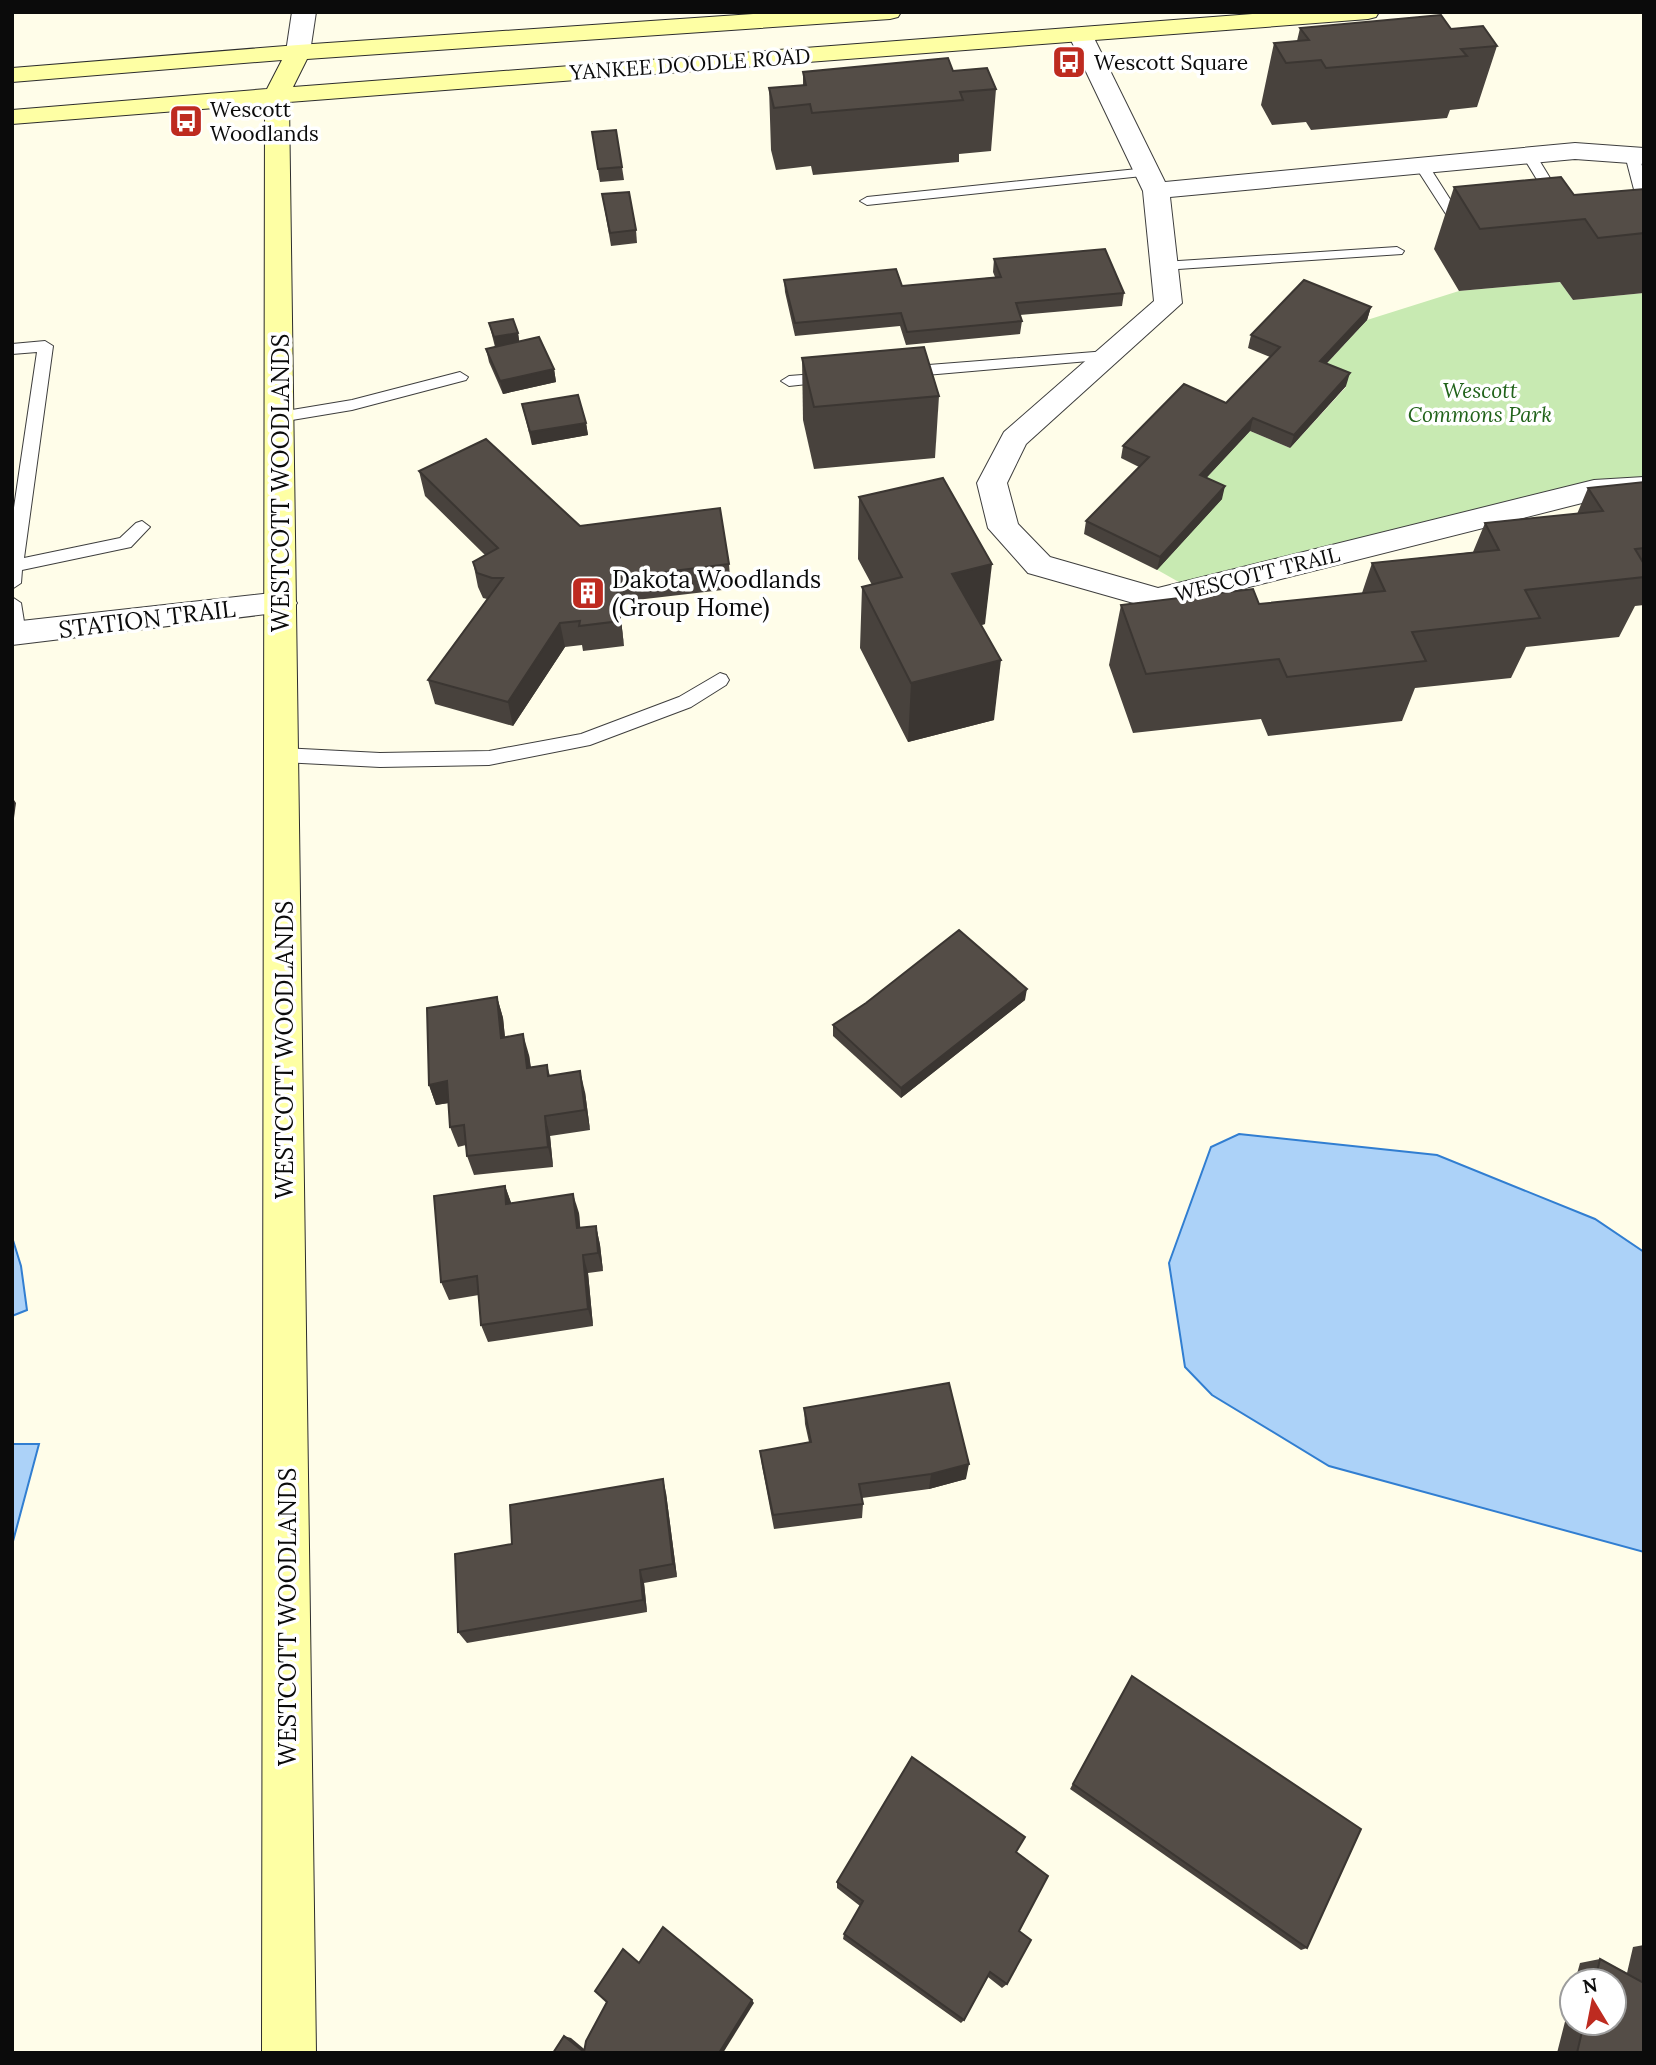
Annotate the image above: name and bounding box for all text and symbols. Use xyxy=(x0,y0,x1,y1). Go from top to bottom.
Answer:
street label: YANKEE DOODLE ROAD xyxy=(568,42,811,86)
bus stop icon: Wescott Square xyxy=(1050,43,1088,81)
place label: Wescott Square xyxy=(1094,49,1248,76)
place label: Wescott Woodlands xyxy=(210,96,319,147)
bus stop icon: Wescott Woodlands xyxy=(167,102,205,140)
street label: WESTCOTT WOODLANDS xyxy=(265,334,296,632)
park label: Wescott Commons Park xyxy=(1408,377,1552,428)
street label: WESCOTT TRAIL xyxy=(1172,540,1342,608)
place label: Dakota Woodlands (Group Home) xyxy=(612,564,821,623)
building icon: Dakota Woodlands (Group Home) xyxy=(569,574,607,612)
street label: STATION TRAIL xyxy=(57,593,237,645)
street label: WESTCOTT WOODLANDS xyxy=(269,901,300,1199)
street label: WESTCOTT WOODLANDS xyxy=(272,1468,303,1766)
north arrow xyxy=(1558,1967,1628,2037)
text: N xyxy=(1581,1972,1600,1998)

